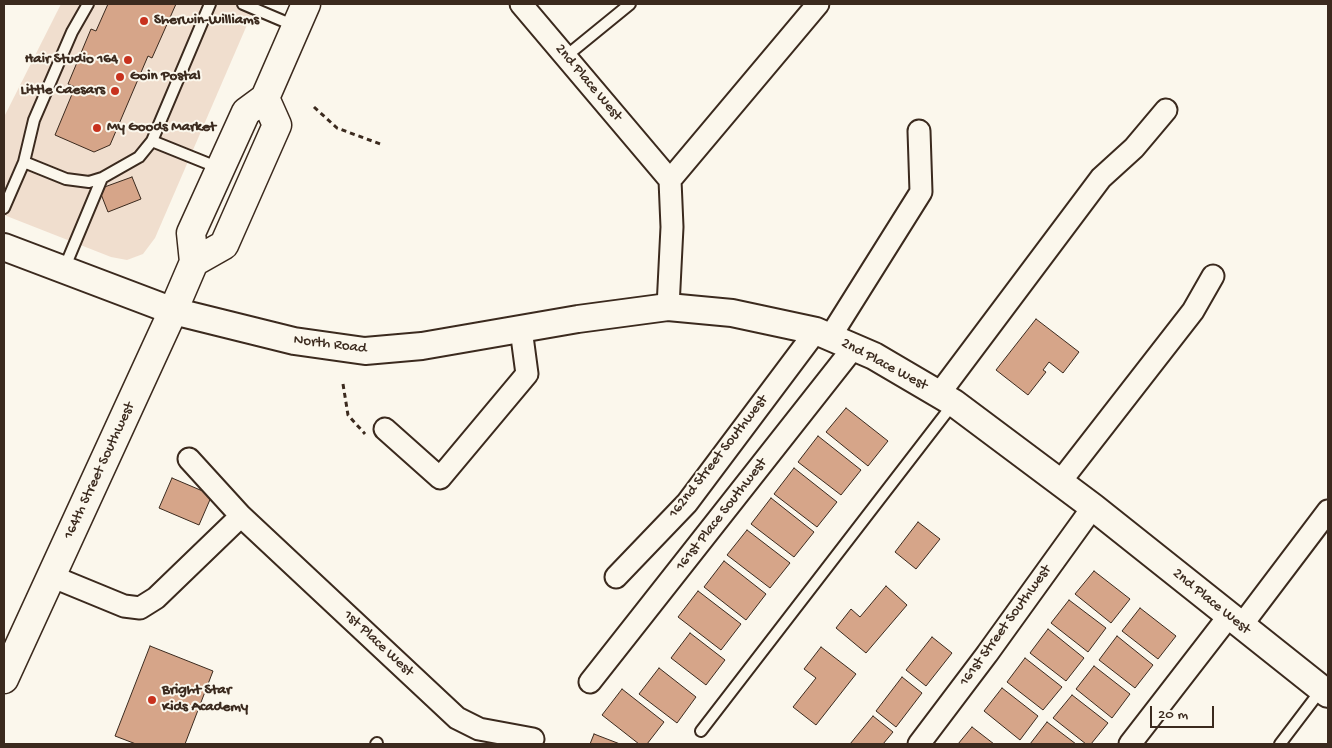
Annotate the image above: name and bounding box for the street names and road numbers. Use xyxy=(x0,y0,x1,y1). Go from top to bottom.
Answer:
street label: 2nd Place West xyxy=(550,41,626,125)
street label: North Road xyxy=(292,332,368,358)
street label: 2nd Place West xyxy=(838,335,930,395)
street label: 162nd Street Southwest xyxy=(665,392,773,522)
street label: 164th Street Southwest xyxy=(60,400,140,542)
street label: 161st Place Southwest xyxy=(672,455,772,575)
street label: 161st Street Southwest xyxy=(956,562,1056,690)
street label: 2nd Place West xyxy=(1168,565,1254,639)
street label: 1st Place West xyxy=(339,607,417,681)

